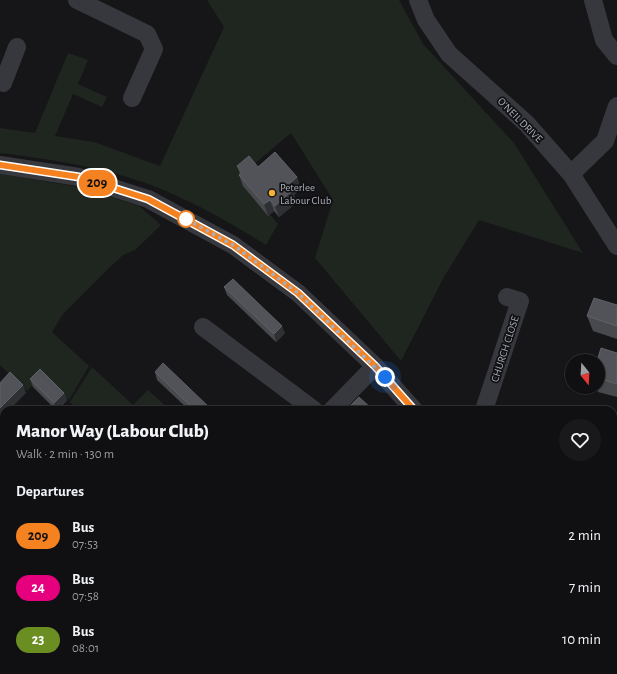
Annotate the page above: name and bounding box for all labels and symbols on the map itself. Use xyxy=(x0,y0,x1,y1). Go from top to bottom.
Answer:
street label: O'NEIL DRIVE xyxy=(495,95,545,145)
line badge: 209 xyxy=(74,170,120,196)
place label: Peterlee Labour Club xyxy=(280,182,332,206)
marker: Peterlee Labour Club xyxy=(267,188,277,198)
unlabelled marker xyxy=(177,210,195,228)
street label: CHURCH CLOSE xyxy=(489,314,521,383)
north arrow xyxy=(565,354,605,394)
your location xyxy=(375,367,395,387)

